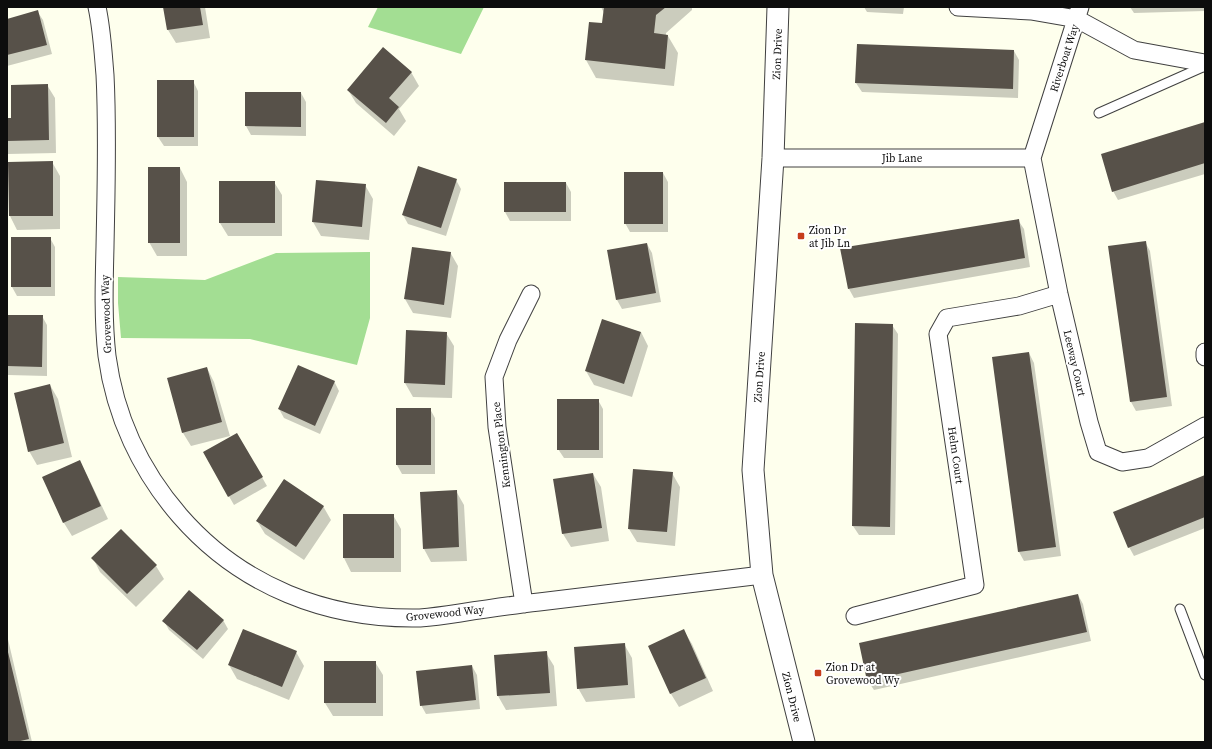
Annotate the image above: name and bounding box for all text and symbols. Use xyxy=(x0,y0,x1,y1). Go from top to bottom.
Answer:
street label: Riverboat Way xyxy=(1046,22,1083,94)
street label: Zion Drive xyxy=(769,28,786,80)
street label: Jib Lane xyxy=(881,151,923,166)
place label: Zion Dr at Jib Ln xyxy=(809,223,850,251)
marker: Zion Dr at Jib Ln xyxy=(796,231,806,241)
street label: Grovewood Way xyxy=(98,274,115,354)
street label: Leeway Court xyxy=(1060,329,1089,398)
street label: Zion Drive xyxy=(750,351,769,403)
street label: Kennington Place xyxy=(489,401,514,489)
street label: Helm Court xyxy=(944,426,967,485)
street label: Grovewood Way xyxy=(405,602,485,625)
place label: Zion Dr at Grovewood Wy xyxy=(826,660,900,688)
marker: Zion Dr at Grovewood Wy xyxy=(813,668,823,678)
street label: Zion Drive xyxy=(778,670,805,724)

